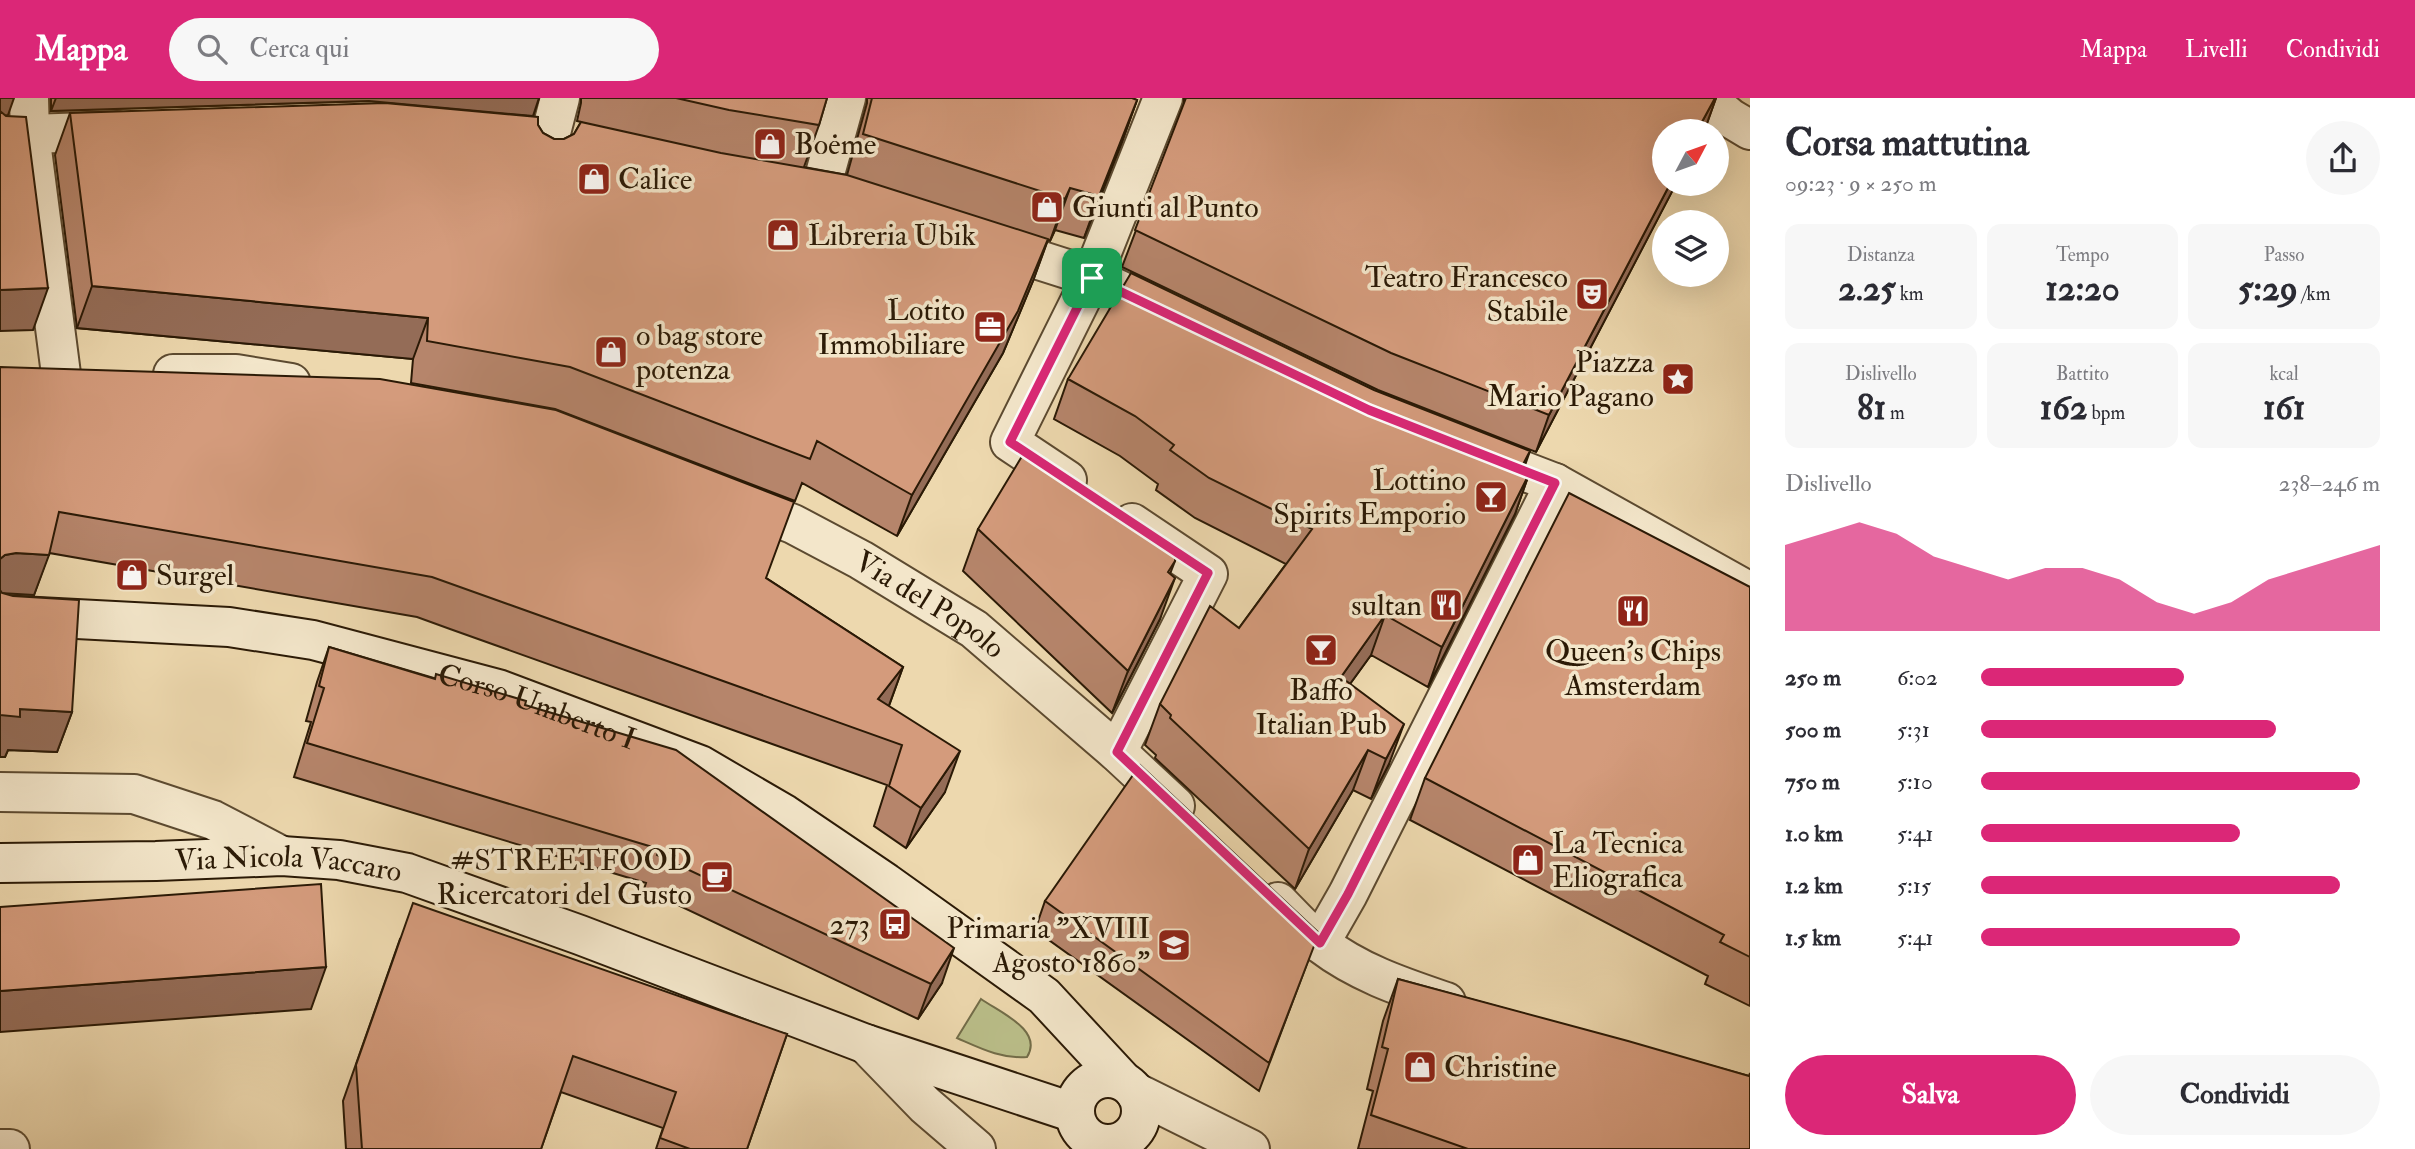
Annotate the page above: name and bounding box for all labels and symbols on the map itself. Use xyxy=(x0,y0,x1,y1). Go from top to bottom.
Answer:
north arrow xyxy=(1652,119,1729,196)
shop icon: Boėme xyxy=(751,125,789,163)
place label: Boėme xyxy=(794,126,876,163)
shop icon: Calice xyxy=(575,160,613,198)
place label: Calice xyxy=(618,161,692,198)
shop icon: Giunti al Punto xyxy=(1028,188,1066,226)
place label: Giunti al Punto xyxy=(1072,189,1259,226)
shop icon: Libreria Ubik xyxy=(764,216,802,254)
place label: Libreria Ubik xyxy=(808,217,976,254)
pin xyxy=(1062,248,1122,308)
place label: Teatro Francesco Stabile xyxy=(1365,259,1568,330)
theatre icon: Teatro Francesco Stabile xyxy=(1573,275,1611,313)
place label: Lotito Immobiliare xyxy=(818,292,965,363)
office icon: Lotito Immobiliare xyxy=(971,308,1009,346)
place label: o bag store potenza xyxy=(635,317,763,388)
shop icon: o bag store potenza xyxy=(592,333,630,371)
place label: Piazza Mario Pagano xyxy=(1487,344,1655,415)
place icon: Piazza Mario Pagano xyxy=(1659,360,1697,398)
place label: Lottino Spirits Emporio xyxy=(1273,462,1466,533)
bar icon: Lottino Spirits Emporio xyxy=(1472,478,1510,516)
street label: Via del Popolo xyxy=(848,542,1013,666)
shop icon: Surgel xyxy=(113,556,151,594)
place label: Surgel xyxy=(156,557,234,594)
restaurant icon: sultan xyxy=(1427,586,1465,624)
place label: sultan xyxy=(1351,587,1422,624)
restaurant icon: Queen's Chips Amsterdam xyxy=(1614,592,1652,630)
bar icon: Baffo Italian Pub xyxy=(1302,631,1340,669)
place label: Queen's Chips Amsterdam xyxy=(1545,633,1721,704)
street label: Corso Umberto I xyxy=(434,655,641,758)
place label: Baffo Italian Pub xyxy=(1255,672,1387,743)
place label: La Tecnica Eliografica xyxy=(1552,825,1684,896)
street label: Via Nicola Vaccaro xyxy=(174,837,405,890)
shop icon: La Tecnica Eliografica xyxy=(1509,841,1547,879)
place label: #STREETFOOD Ricercatori del Gusto xyxy=(437,842,692,913)
cafe icon: #STREETFOOD Ricercatori del Gusto xyxy=(698,858,736,896)
bus stop icon: 273 xyxy=(876,905,914,943)
place label: 273 xyxy=(830,906,870,943)
place label: Primaria "XVIII Agosto 1860" xyxy=(946,910,1150,981)
school or university icon: Primaria "XVIII Agosto 1860" xyxy=(1155,926,1193,964)
shop icon: Christine xyxy=(1401,1048,1439,1086)
place label: Christine xyxy=(1444,1049,1557,1086)

